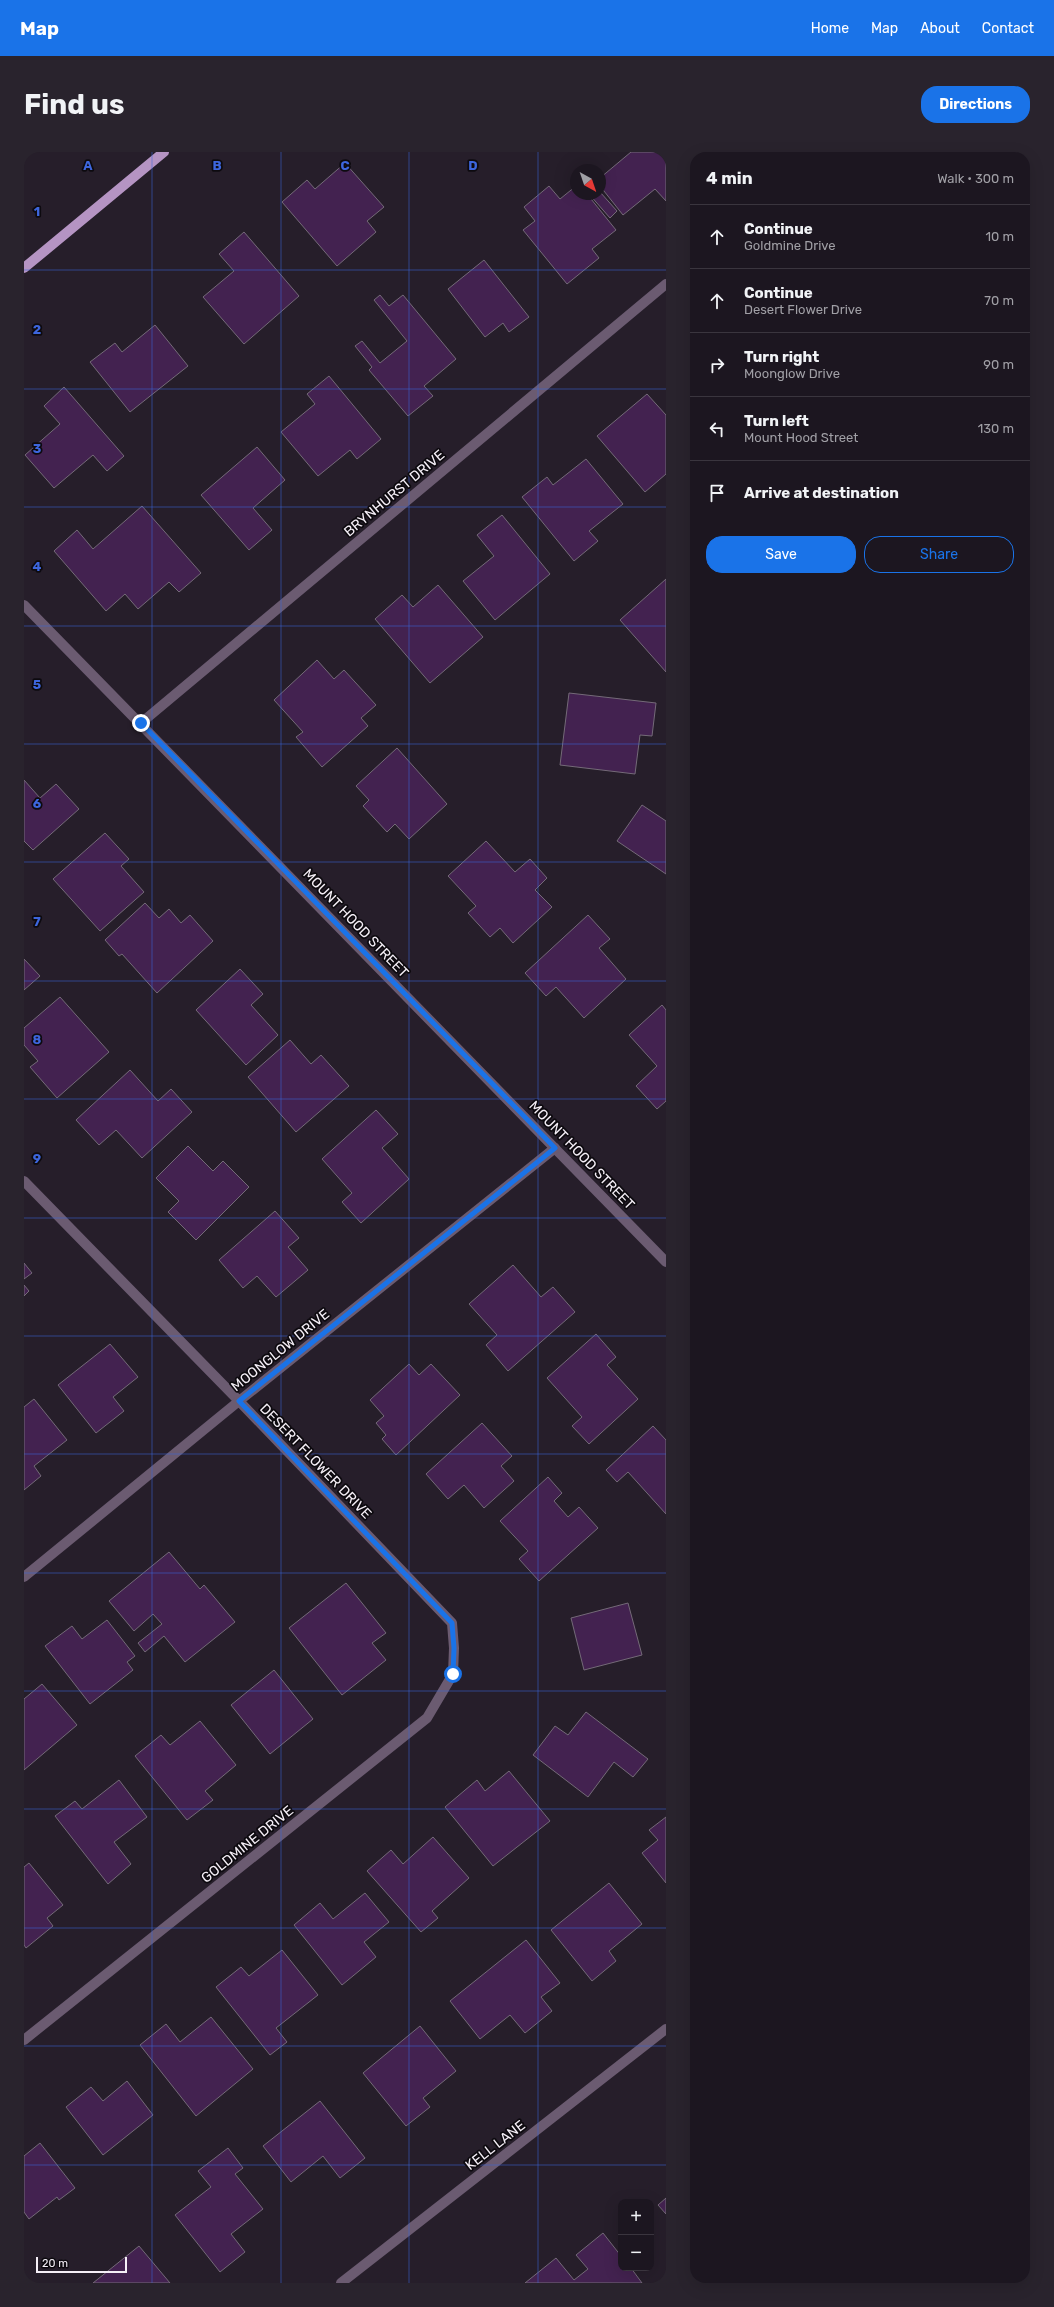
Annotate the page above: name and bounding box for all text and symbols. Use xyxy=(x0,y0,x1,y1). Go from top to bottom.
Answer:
text: Map xyxy=(20,17,59,40)
text: Home xyxy=(811,20,849,37)
text: Map xyxy=(871,20,898,37)
text: About xyxy=(920,20,960,37)
text: Contact xyxy=(982,20,1034,37)
button: Directions xyxy=(921,86,1030,123)
text: Find us xyxy=(24,88,124,121)
text: A xyxy=(83,158,93,173)
text: B xyxy=(212,158,222,173)
text: C xyxy=(340,158,350,173)
text: D xyxy=(468,158,478,173)
north arrow xyxy=(570,164,606,200)
text: 4 min xyxy=(706,168,753,188)
text: Walk · 300 m xyxy=(937,171,1014,186)
text: 1 xyxy=(34,204,40,219)
text: Continue xyxy=(744,220,813,238)
icon: ahead xyxy=(706,226,728,248)
text: 10 m xyxy=(985,229,1014,244)
text: Goldmine Drive xyxy=(744,238,836,253)
text: Continue xyxy=(744,284,813,302)
icon: ahead xyxy=(706,290,728,312)
text: 70 m xyxy=(984,293,1014,308)
text: Desert Flower Drive xyxy=(744,302,862,317)
text: 2 xyxy=(33,322,41,337)
text: Turn right xyxy=(744,348,819,366)
icon: right xyxy=(706,354,728,376)
text: 90 m xyxy=(983,357,1014,372)
text: Moonglow Drive xyxy=(744,366,840,381)
text: Turn left xyxy=(744,412,809,430)
icon: left xyxy=(706,418,728,440)
text: 130 m xyxy=(978,421,1014,436)
text: Mount Hood Street xyxy=(744,430,858,445)
text: 3 xyxy=(33,441,42,456)
street label: BRYNHURST DRIVE xyxy=(341,446,448,540)
icon: arrive xyxy=(706,482,728,504)
text: Arrive at destination xyxy=(744,484,899,502)
button: Save xyxy=(706,536,856,573)
button: Share xyxy=(864,536,1014,573)
text: 4 xyxy=(33,559,42,574)
text: 5 xyxy=(33,677,41,692)
route end xyxy=(132,714,150,732)
text: 6 xyxy=(33,796,42,811)
street label: MOUNT HOOD STREET xyxy=(299,866,412,981)
text: 7 xyxy=(33,914,41,929)
text: 8 xyxy=(33,1032,42,1047)
street label: MOUNT HOOD STREET xyxy=(525,1098,638,1213)
text: 9 xyxy=(33,1151,41,1166)
street label: MOONGLOW DRIVE xyxy=(228,1306,333,1395)
street label: DESERT FLOWER DRIVE xyxy=(256,1400,375,1522)
route start xyxy=(444,1665,462,1683)
street label: GOLDMINE DRIVE xyxy=(198,1802,297,1887)
street label: KELL LANE xyxy=(462,2117,529,2174)
map controls xyxy=(618,2199,654,2271)
button: + xyxy=(618,2199,654,2235)
button: − xyxy=(618,2235,654,2271)
scale bar xyxy=(36,2255,127,2274)
text: 20 m xyxy=(42,2257,68,2270)

